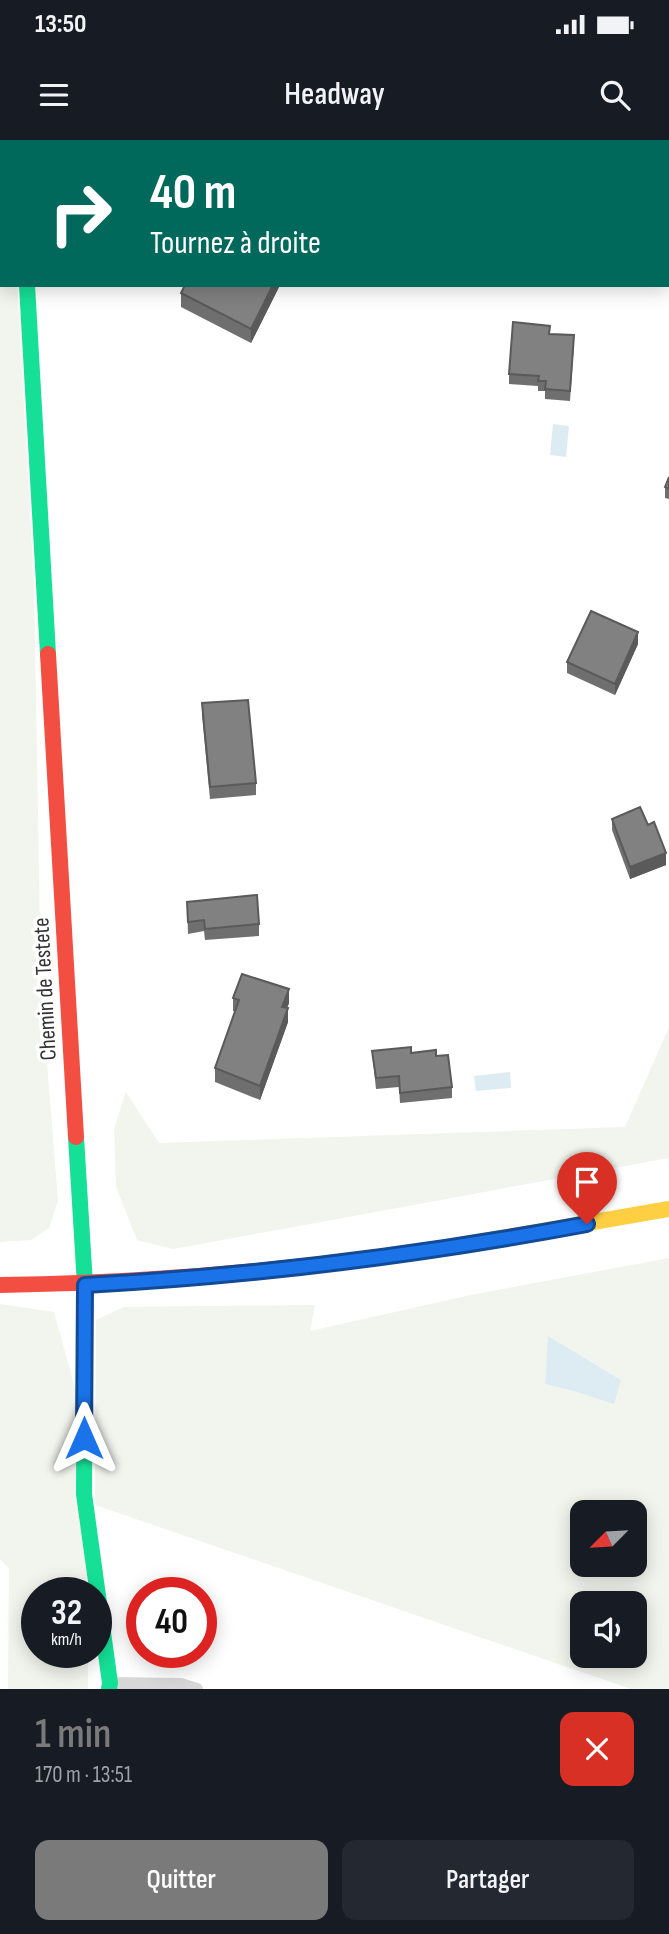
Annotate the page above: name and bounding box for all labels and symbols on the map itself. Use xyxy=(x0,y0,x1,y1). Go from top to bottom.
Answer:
street label: Chemin de Testete xyxy=(27,917,63,1061)
pin xyxy=(557,1152,617,1224)
position arrow xyxy=(47,1401,121,1475)
north arrow xyxy=(570,1500,648,1577)
speed limit sign: 40 xyxy=(126,1577,217,1668)

